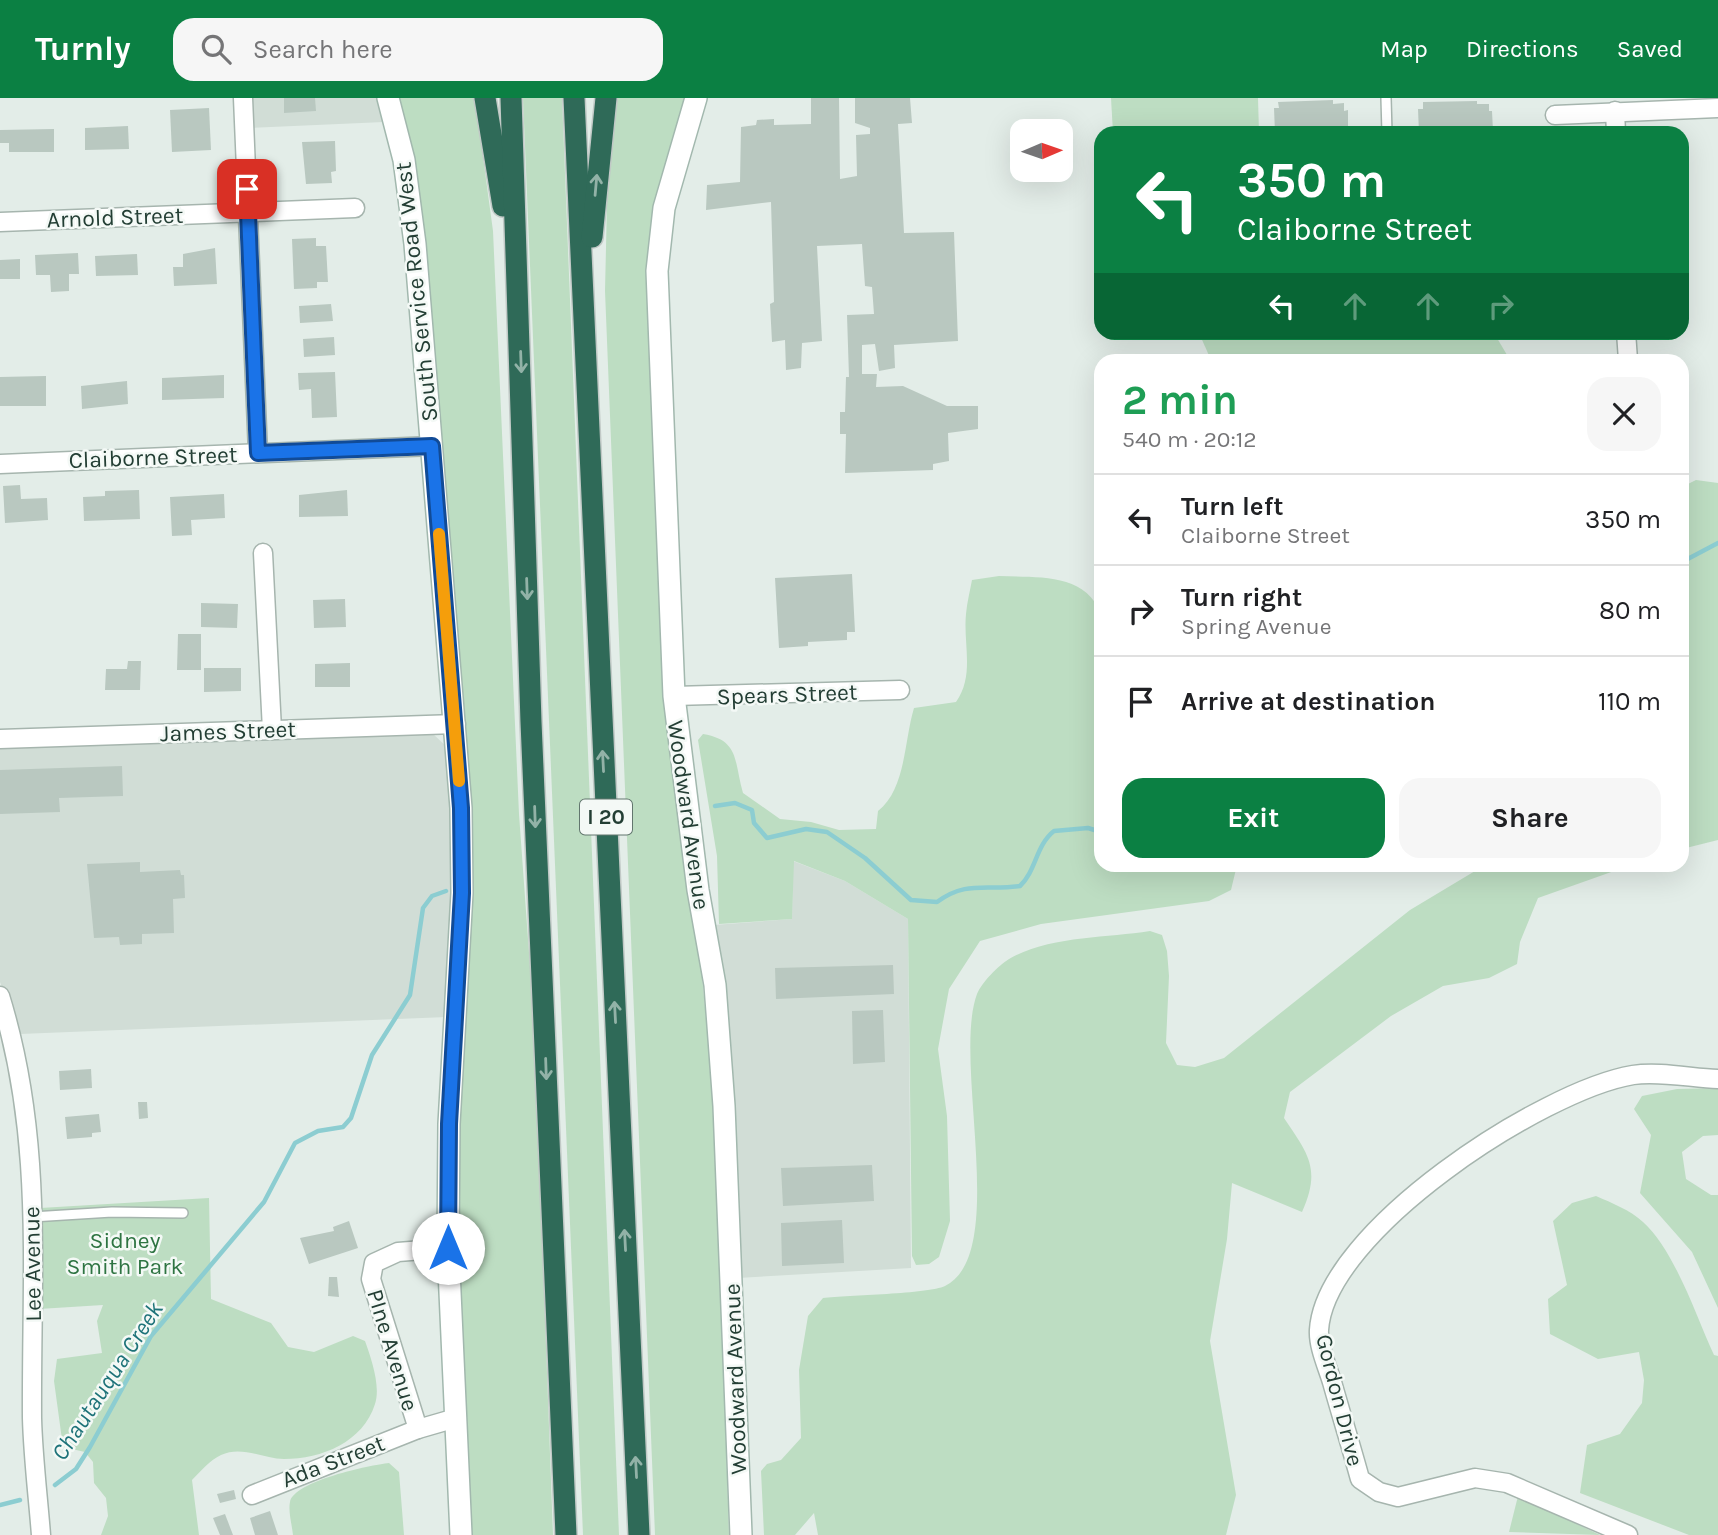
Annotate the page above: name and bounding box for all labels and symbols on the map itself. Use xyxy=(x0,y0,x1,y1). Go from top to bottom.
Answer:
north arrow xyxy=(1010,119,1073,182)
pin xyxy=(217,159,277,219)
street label: South Service Road West xyxy=(389,161,444,423)
one-way arrow xyxy=(589,174,602,196)
street label: Arnold Street xyxy=(46,202,184,233)
one-way arrow xyxy=(514,350,527,373)
street label: Claiborne Street xyxy=(68,441,238,474)
one-way arrow xyxy=(521,578,534,601)
street label: Spears Street xyxy=(716,679,858,710)
street label: James Street xyxy=(160,716,297,747)
street label: Woodward Avenue xyxy=(662,719,715,912)
one-way arrow xyxy=(597,749,610,772)
road number: I 20 xyxy=(580,800,632,834)
one-way arrow xyxy=(529,805,542,828)
one-way arrow xyxy=(608,1001,621,1024)
one-way arrow xyxy=(540,1057,553,1080)
street label: Lee Avenue xyxy=(18,1206,47,1322)
position arrow xyxy=(411,1211,485,1285)
park label: Sidney Smith Park xyxy=(67,1227,184,1280)
one-way arrow xyxy=(619,1228,632,1251)
street label: Woodward Avenue xyxy=(719,1283,752,1475)
street label: PIne Avenue xyxy=(361,1286,424,1414)
water label: Chautauqua Creek xyxy=(45,1296,169,1466)
street label: Gordon Drive xyxy=(1310,1331,1369,1469)
street label: Ada Street xyxy=(278,1429,389,1493)
one-way arrow xyxy=(629,1456,642,1479)

